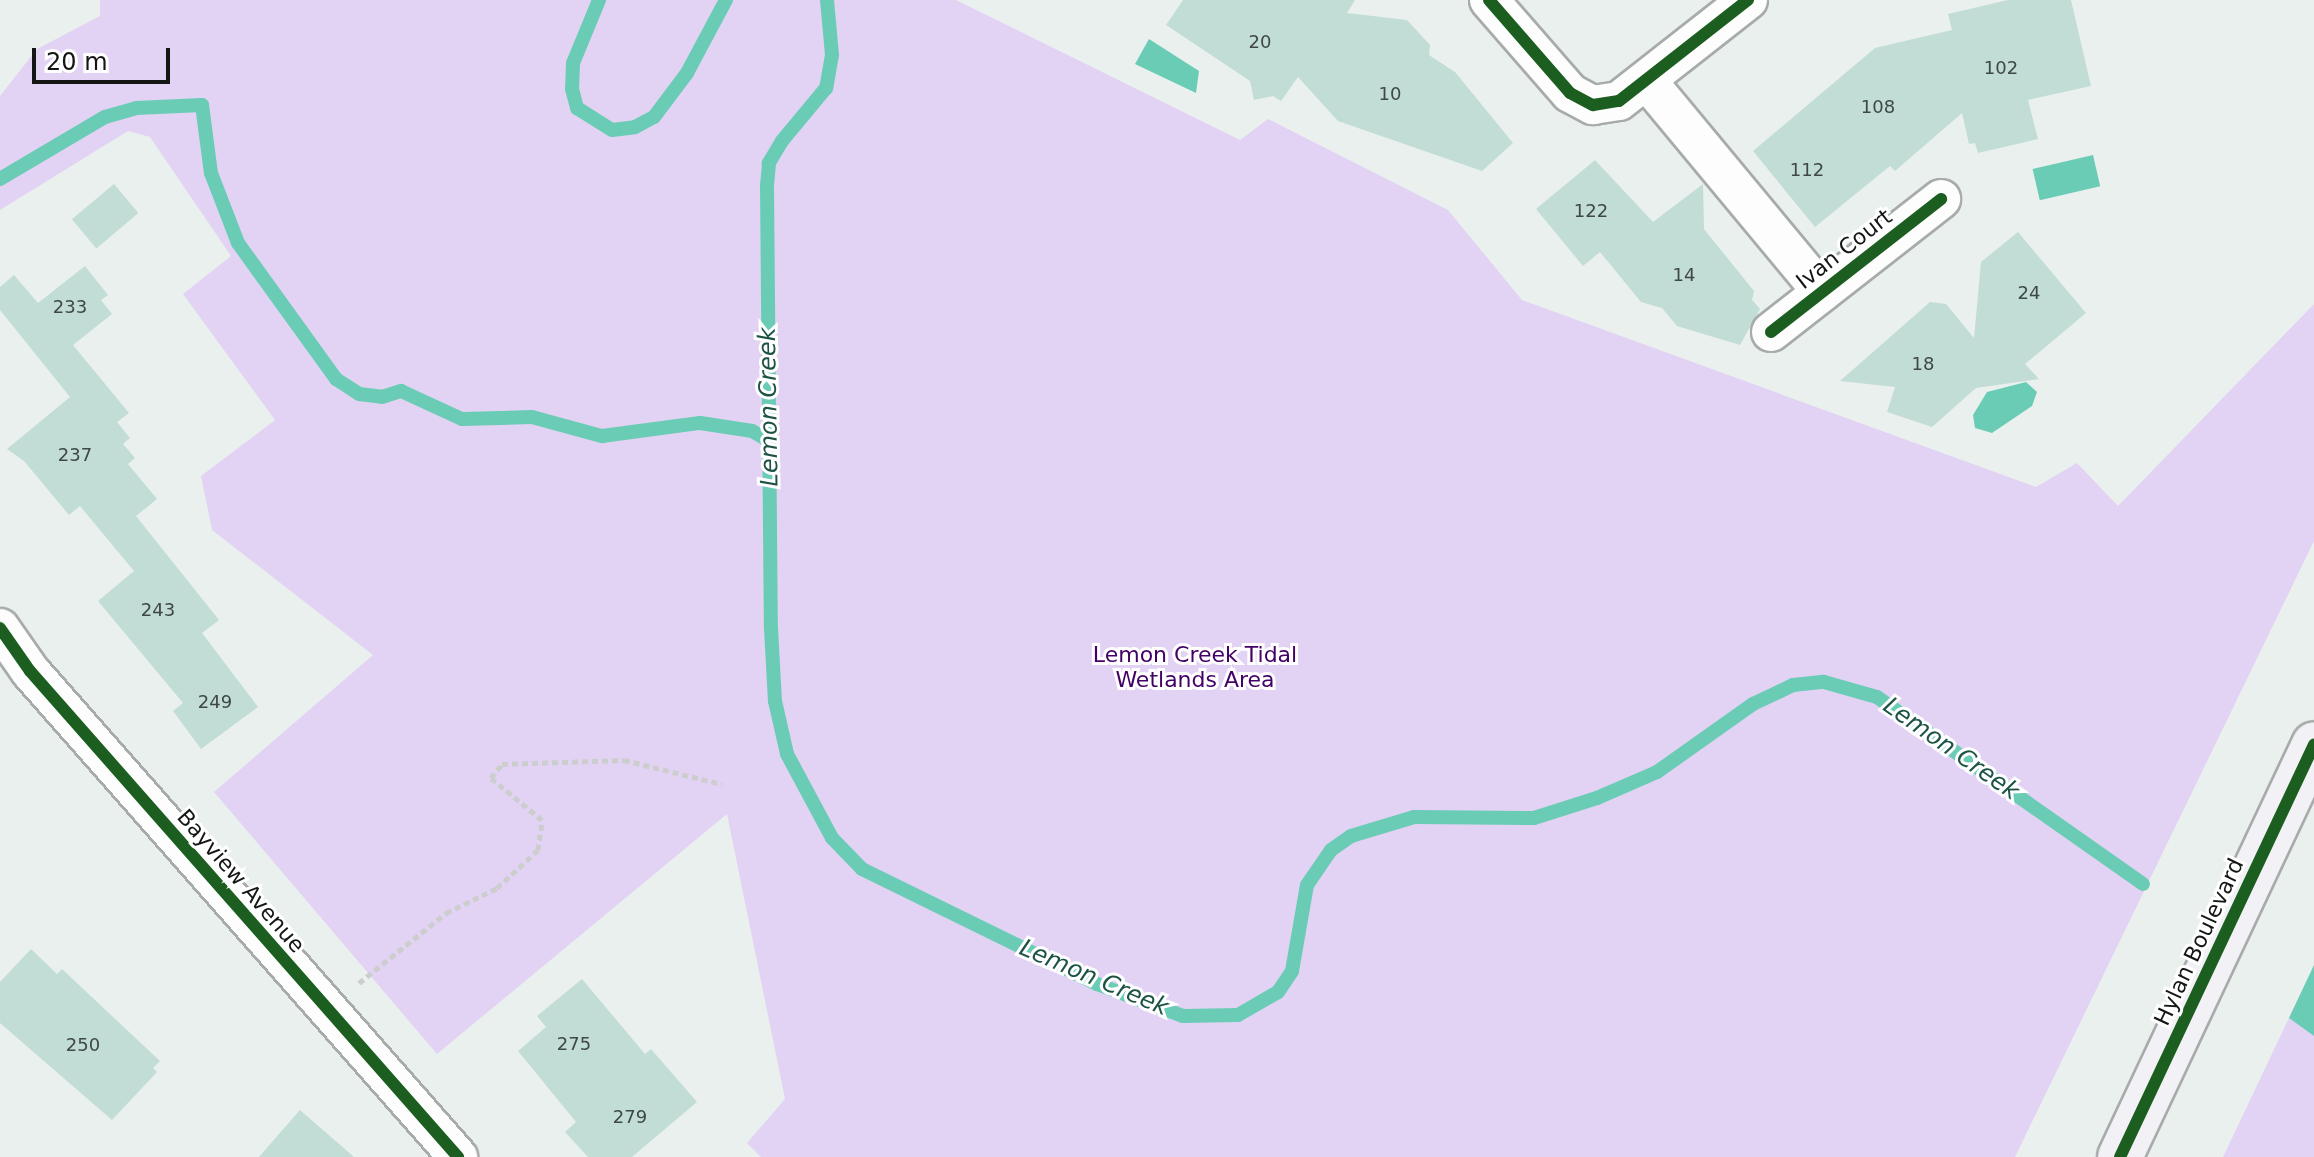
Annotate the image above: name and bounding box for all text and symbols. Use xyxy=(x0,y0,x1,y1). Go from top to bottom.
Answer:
house number: 20 xyxy=(1249,31,1271,53)
scale bar xyxy=(36,32,174,82)
text: 20 m xyxy=(46,48,108,76)
house number: 102 xyxy=(1984,57,2018,79)
house number: 10 xyxy=(1379,83,1401,105)
house number: 108 xyxy=(1861,96,1895,118)
house number: 112 xyxy=(1790,159,1824,181)
house number: 122 xyxy=(1574,200,1608,222)
street label: Ivan Court xyxy=(1791,203,1897,295)
house number: 14 xyxy=(1673,264,1695,286)
house number: 24 xyxy=(2018,282,2040,304)
house number: 233 xyxy=(53,296,87,318)
water label: Lemon Creek xyxy=(753,327,785,487)
house number: 18 xyxy=(1912,353,1934,375)
house number: 237 xyxy=(58,444,92,466)
house number: 243 xyxy=(141,599,175,621)
park label: Lemon Creek Tidal Wetlands Area xyxy=(1093,641,1297,692)
house number: 249 xyxy=(198,691,232,713)
water label: Lemon Creek xyxy=(1878,692,2024,806)
street label: Bayview Avenue xyxy=(172,804,310,958)
street label: Hylan Boulevard xyxy=(2149,854,2249,1030)
water label: Lemon Creek xyxy=(1015,934,1173,1022)
house number: 275 xyxy=(557,1033,591,1055)
house number: 250 xyxy=(66,1034,100,1056)
house number: 279 xyxy=(613,1106,647,1128)

